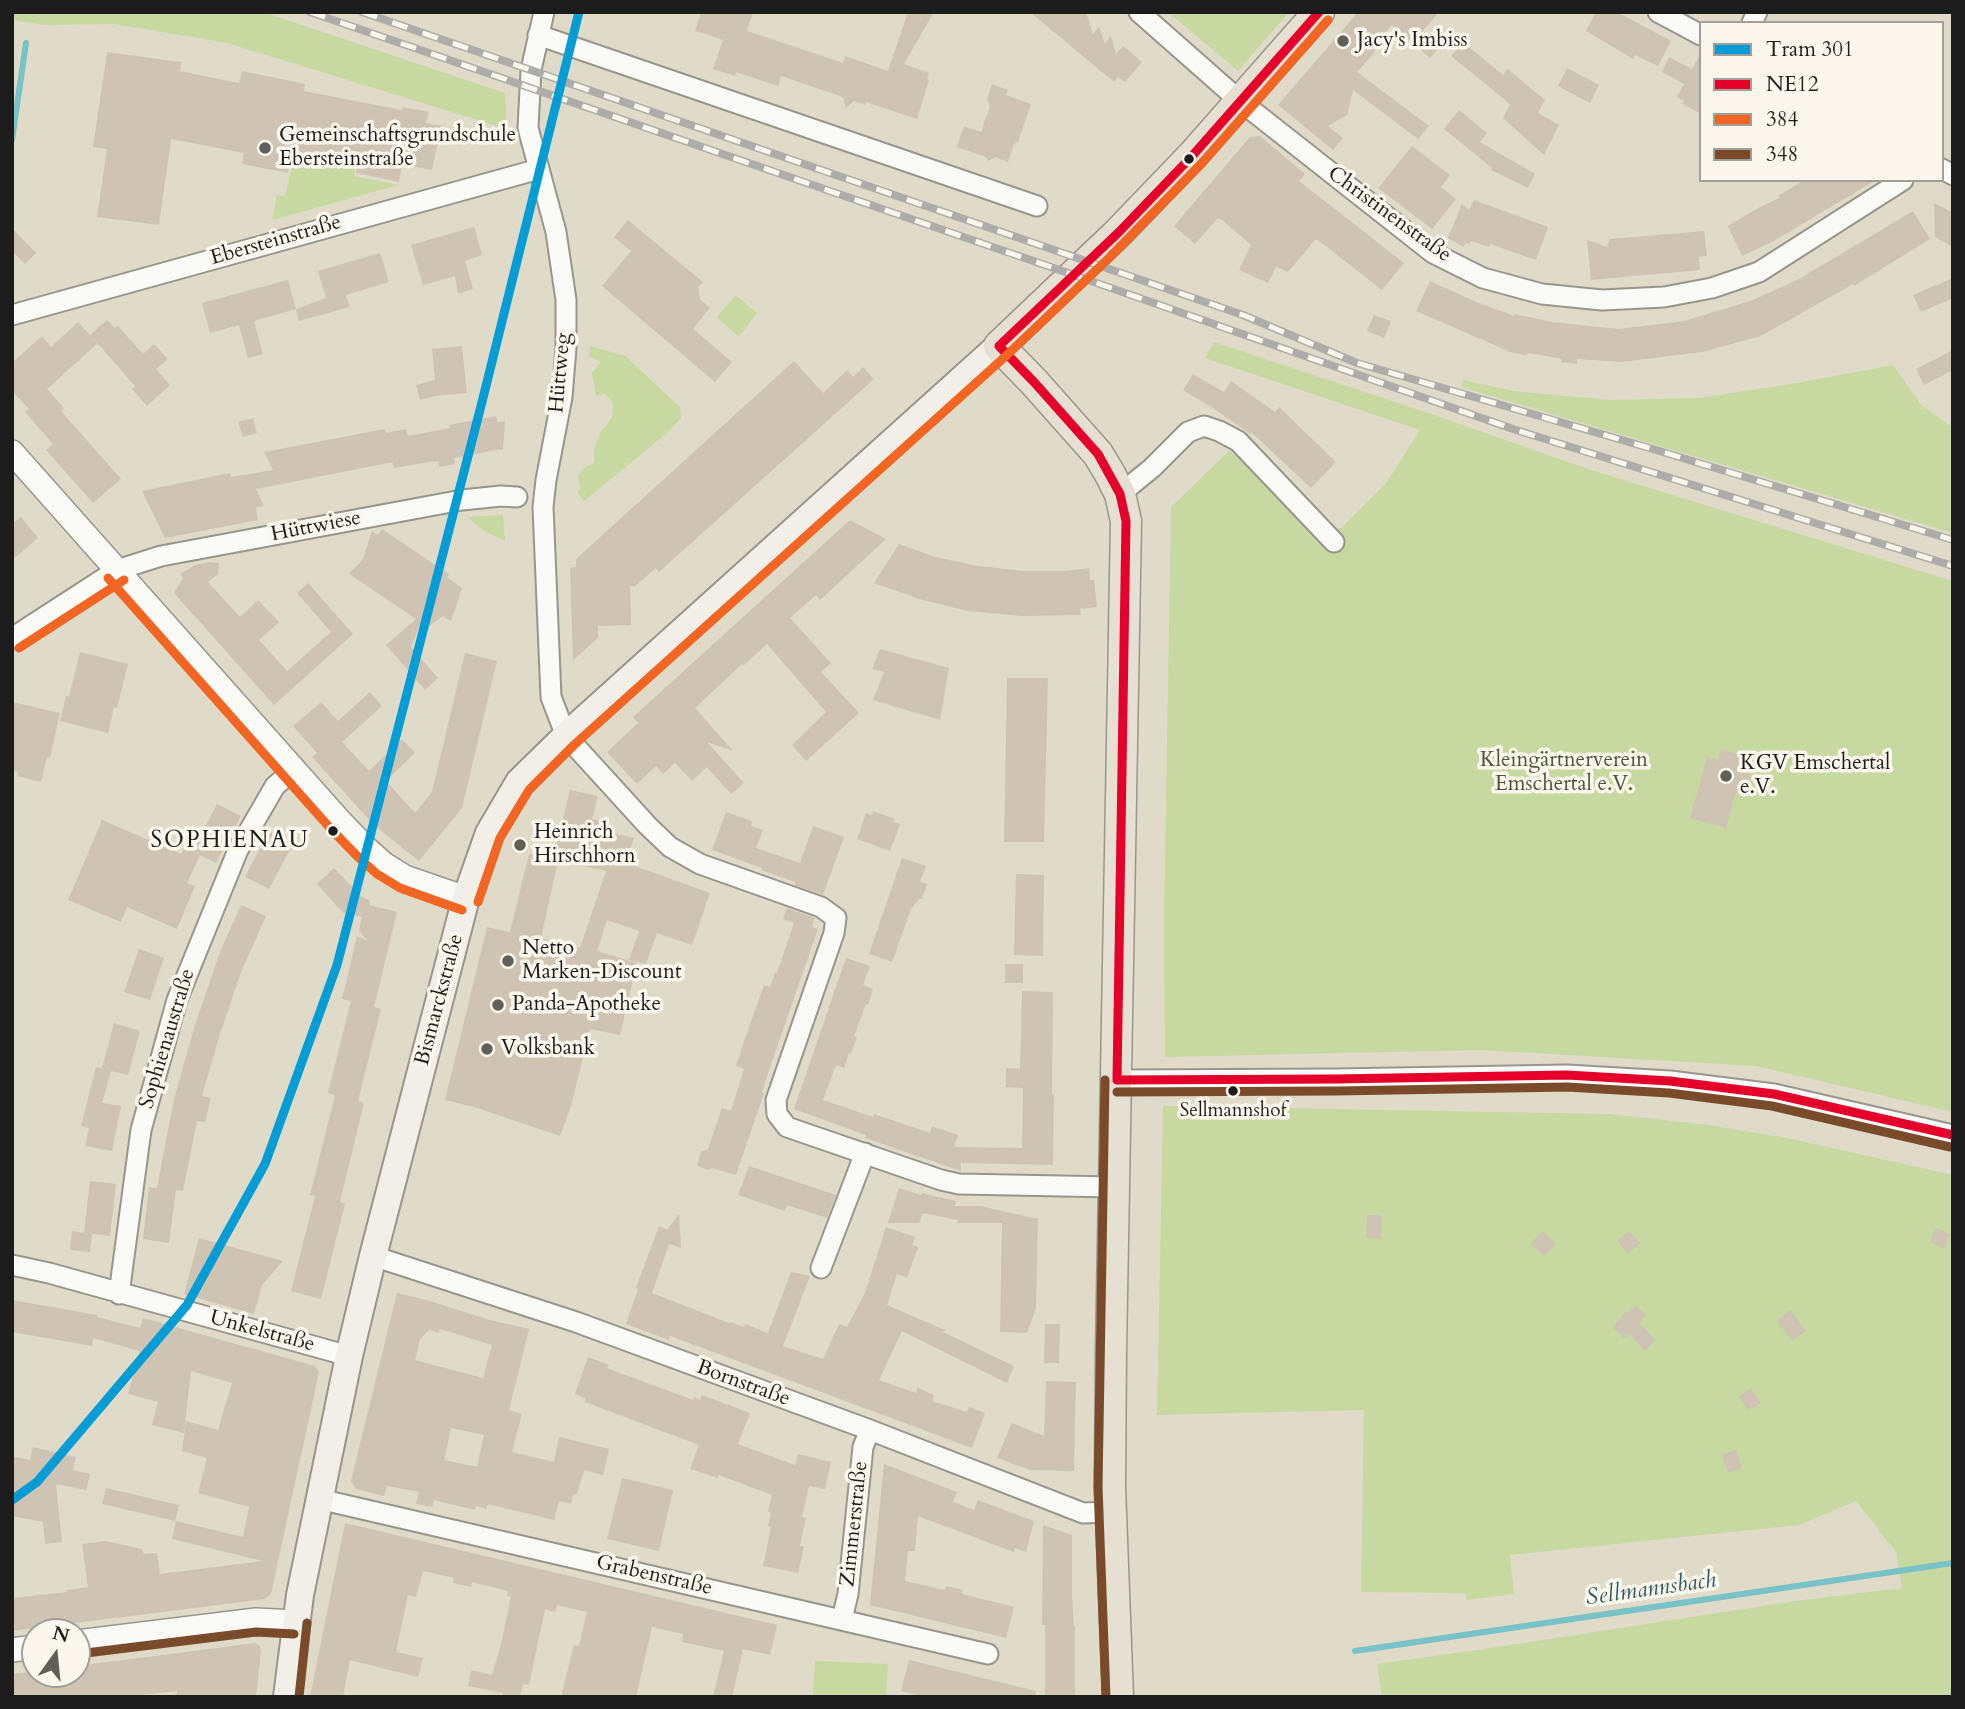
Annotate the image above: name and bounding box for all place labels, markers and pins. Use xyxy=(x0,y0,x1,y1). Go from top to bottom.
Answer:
place label: Jacy's Imbiss xyxy=(1357,28,1467,54)
marker: Jacy's Imbiss xyxy=(1335,33,1351,49)
place label: Gemeinschaftsgrundschule Ebersteinstraße xyxy=(279,123,516,173)
marker: Gemeinschaftsgrundschule Ebersteinstraße xyxy=(257,140,273,156)
unlabelled marker xyxy=(1182,152,1196,166)
place label: KGV Emschertal e.V. xyxy=(1740,751,1890,801)
marker: KGV Emschertal e.V. xyxy=(1718,768,1734,784)
place label: Heinrich Hirschhorn xyxy=(534,820,636,870)
unlabelled marker xyxy=(326,824,340,838)
marker: Heinrich Hirschhorn xyxy=(512,837,528,853)
place label: Netto Marken-Discount xyxy=(522,936,682,986)
marker: Netto Marken-Discount xyxy=(500,953,516,969)
place label: Panda-Apotheke xyxy=(512,992,661,1018)
marker: Panda-Apotheke xyxy=(490,997,506,1013)
place label: Volksbank xyxy=(501,1036,595,1062)
marker: Volksbank xyxy=(479,1041,495,1057)
marker: Sellmannshof xyxy=(1226,1084,1240,1098)
place label: Sellmannshof xyxy=(1180,1101,1286,1123)

